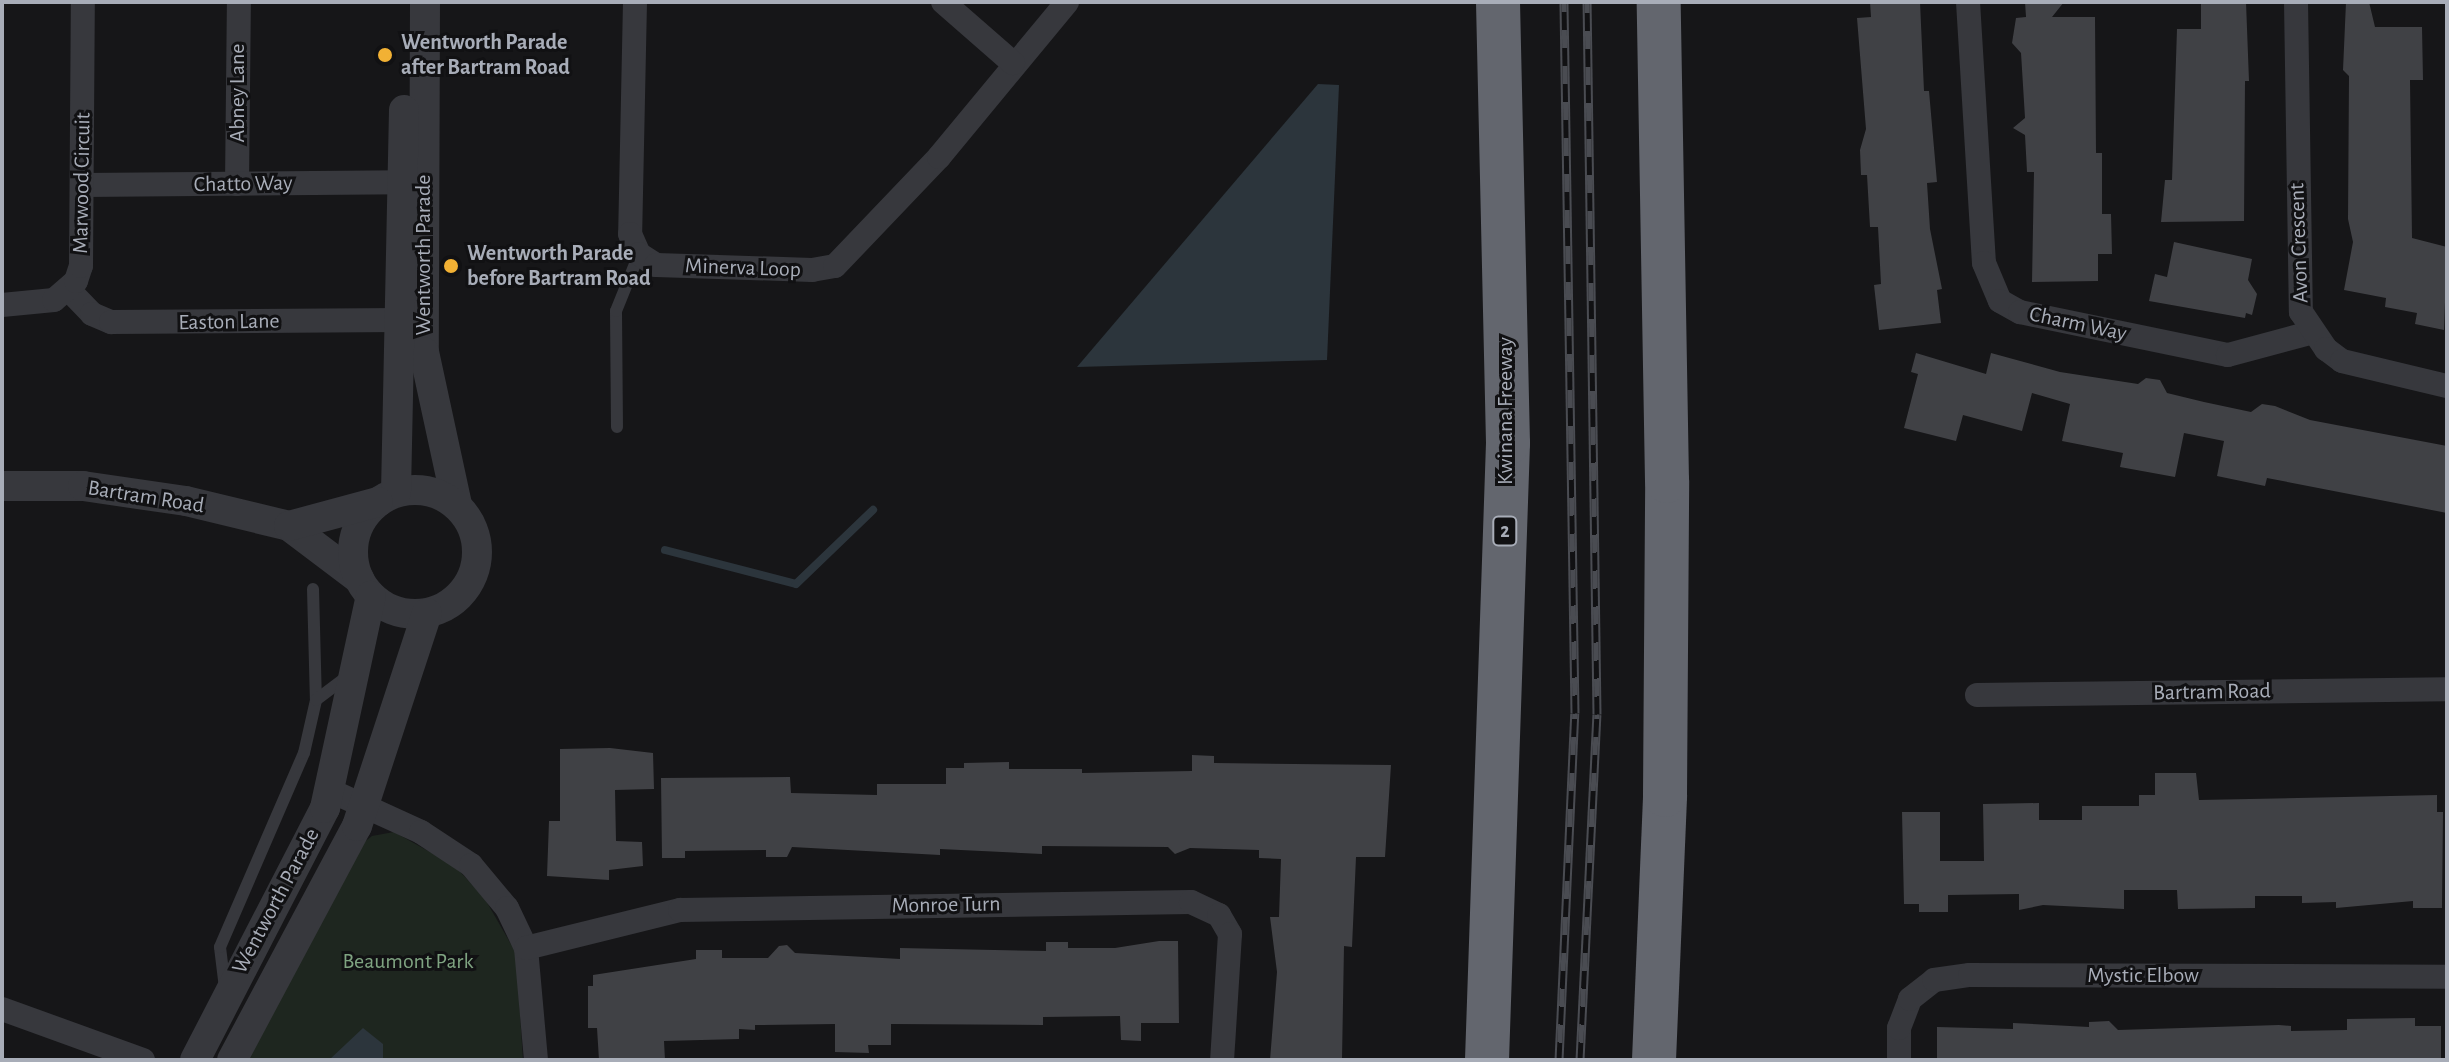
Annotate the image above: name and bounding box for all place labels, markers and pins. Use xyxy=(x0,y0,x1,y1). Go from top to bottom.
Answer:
place label: Wentworth Parade after Bartram Road xyxy=(401,29,570,80)
marker: Wentworth Parade after Bartram Road xyxy=(376,46,394,64)
place label: Wentworth Parade before Bartram Road xyxy=(467,240,651,292)
marker: Wentworth Parade before Bartram Road xyxy=(442,257,460,275)

